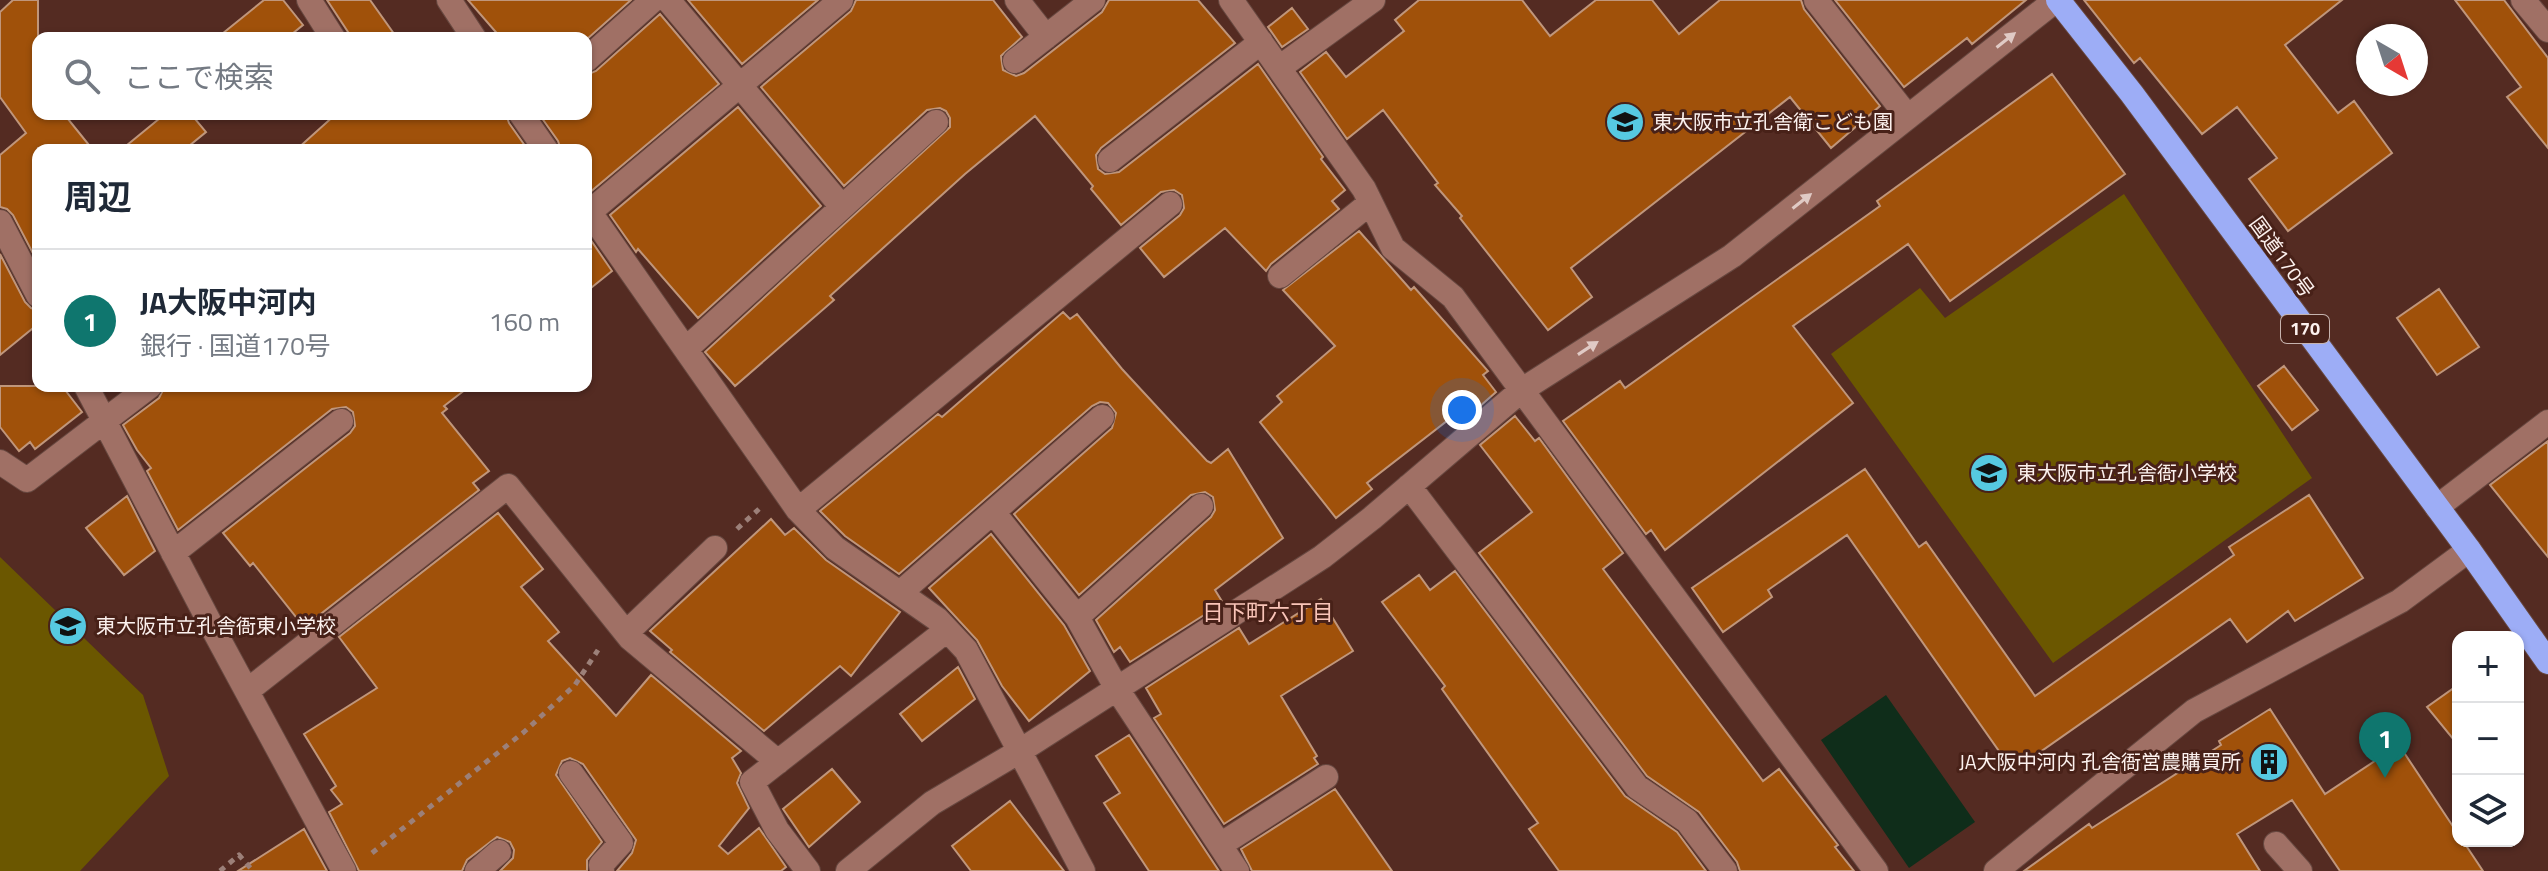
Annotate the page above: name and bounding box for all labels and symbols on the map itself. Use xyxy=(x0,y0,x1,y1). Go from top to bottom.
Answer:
north arrow xyxy=(2356,24,2428,96)
one-way arrow xyxy=(1996,32,2016,48)
school or university icon: 東大阪市立孔舎衛こども園 xyxy=(1604,101,1646,143)
place label: 東大阪市立孔舎衛こども園 xyxy=(1653,106,1893,137)
one-way arrow xyxy=(1792,193,1812,209)
street label: 国道170号 xyxy=(2242,210,2322,304)
road number: 170 xyxy=(2281,315,2329,343)
one-way arrow xyxy=(1577,341,1599,355)
your location xyxy=(1442,390,1482,430)
school or university icon: 東大阪市立孔舎衙小学校 xyxy=(1968,452,2010,494)
place label: 東大阪市立孔舎衙小学校 xyxy=(2017,457,2237,488)
district label: 日下町六丁目 xyxy=(1202,595,1334,629)
school or university icon: 東大阪市立孔舎衙東小学校 xyxy=(47,605,89,647)
place label: 東大阪市立孔舎衙東小学校 xyxy=(96,610,336,641)
pin: 1 xyxy=(2359,712,2411,778)
building icon: JA大阪中河内 孔舎衙営農購買所 xyxy=(2248,741,2290,783)
place label: JA大阪中河内 孔舎衙営農購買所 xyxy=(1959,746,2241,777)

